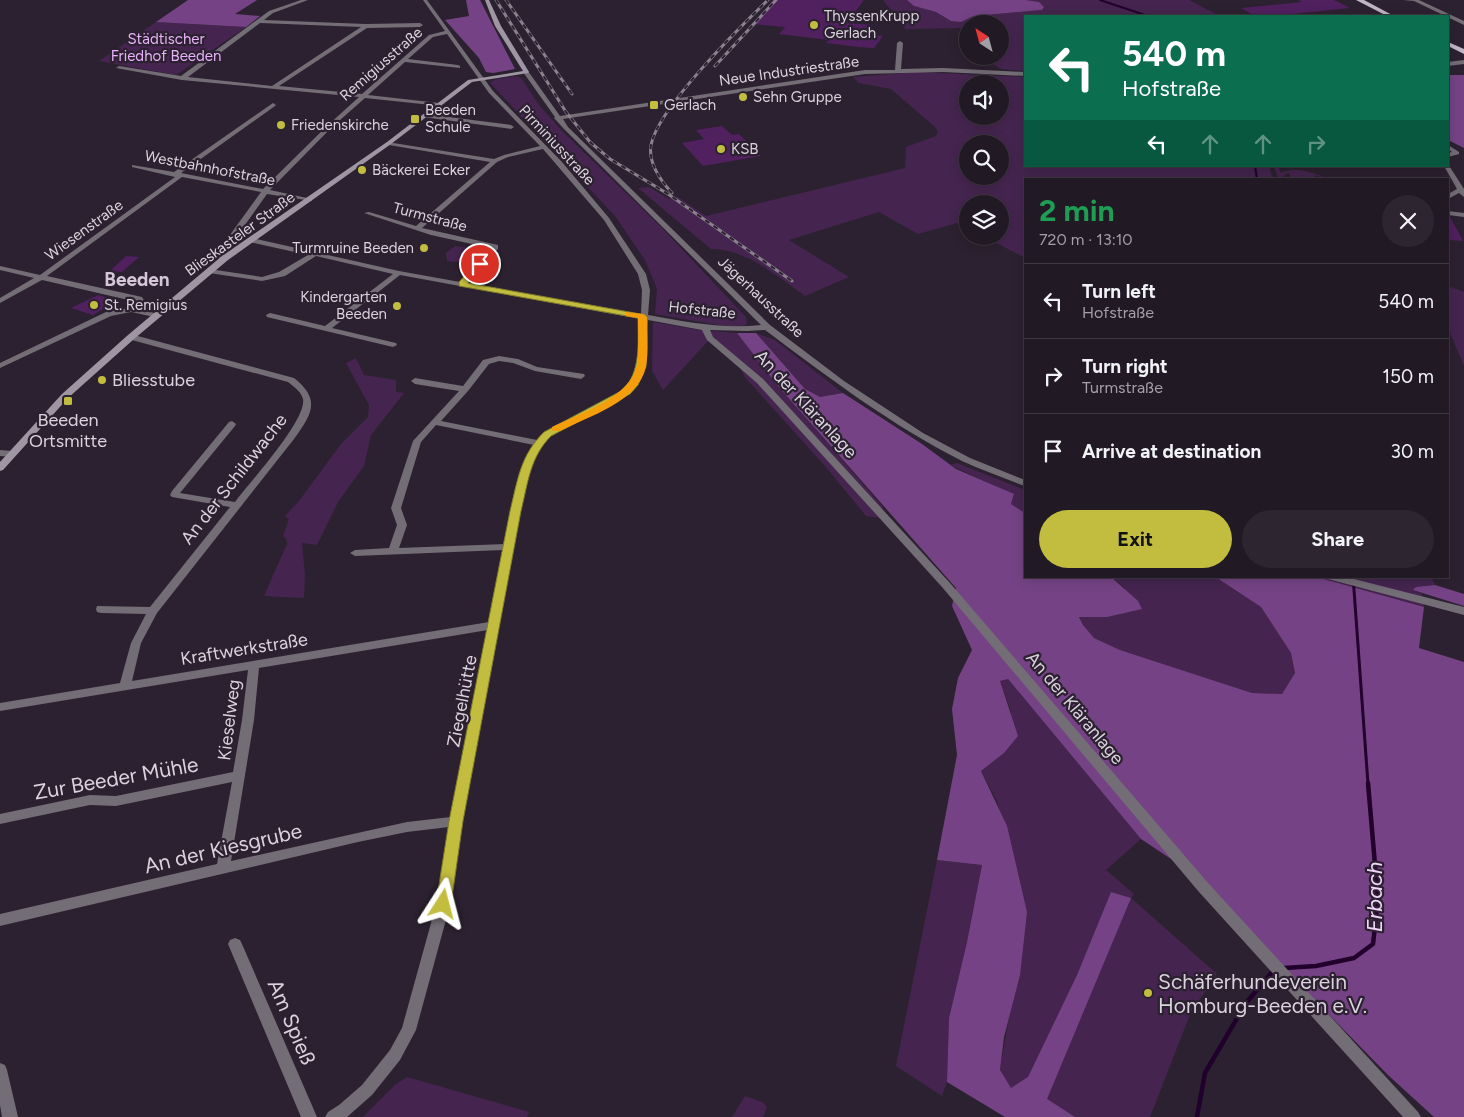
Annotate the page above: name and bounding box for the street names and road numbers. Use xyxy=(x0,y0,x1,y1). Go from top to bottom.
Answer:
street label: Remigiusstraße xyxy=(336,23,426,105)
street label: Neue Industriestraße xyxy=(718,52,860,90)
street label: Pirminiusstraße xyxy=(515,101,599,189)
street label: Westbahnhofstraße xyxy=(143,147,277,189)
street label: Blieskasteler Straße xyxy=(182,188,298,280)
street label: Wiesenstraße xyxy=(42,196,126,264)
street label: Turmstraße xyxy=(391,198,469,236)
street label: Jägerhausstraße xyxy=(714,253,808,341)
street label: Hofstraße xyxy=(667,298,737,322)
street label: An der Kläranlage xyxy=(750,345,862,463)
street label: An der Schildwache xyxy=(176,409,292,549)
street label: Kraftwerkstraße xyxy=(179,628,309,670)
street label: An der Kläranlage xyxy=(1021,647,1129,769)
street label: Ziegelhütte xyxy=(442,653,482,749)
street label: Kieselweg xyxy=(213,678,245,762)
street label: Zur Beeder Mühle xyxy=(32,751,200,805)
street label: An der Kiesgrube xyxy=(142,818,304,878)
street label: Am Spieß xyxy=(263,975,321,1069)

